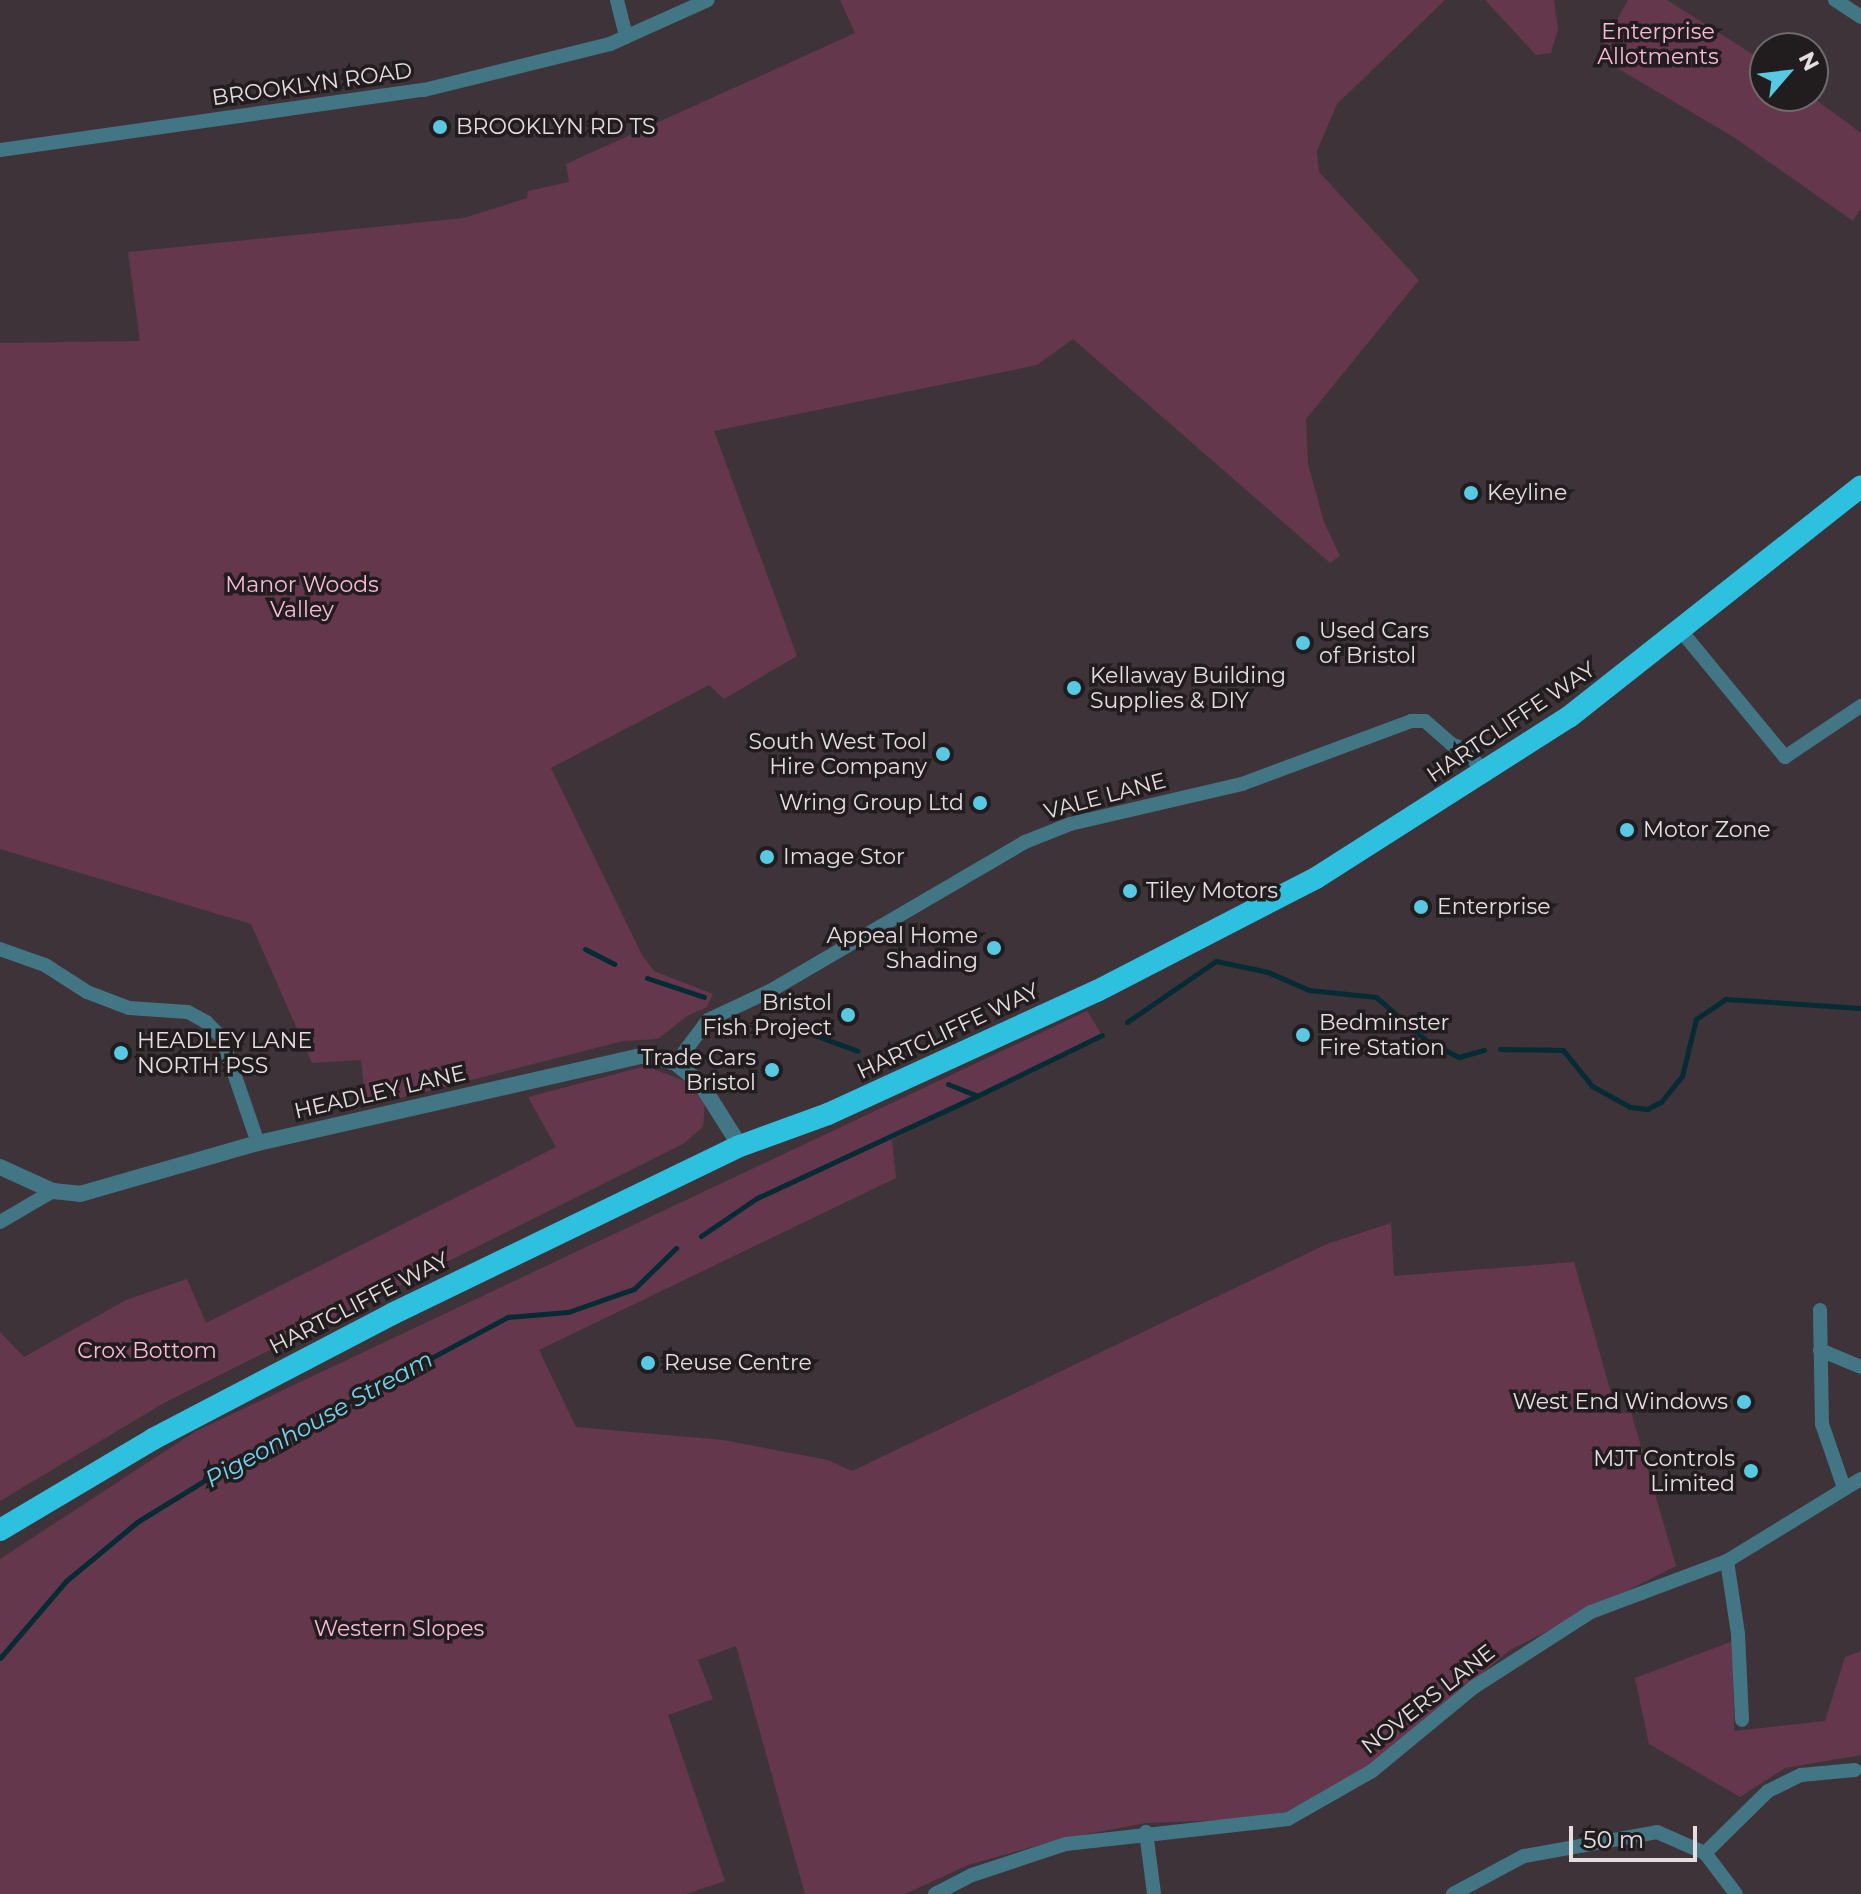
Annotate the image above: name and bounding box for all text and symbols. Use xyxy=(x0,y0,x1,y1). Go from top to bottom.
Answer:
park label: Enterprise Allotments xyxy=(1597,18,1719,70)
north arrow xyxy=(1749,32,1829,112)
text: N xyxy=(1793,47,1825,76)
street label: BROOKLYN ROAD xyxy=(210,57,414,111)
place label: BROOKLYN RD TS xyxy=(456,114,655,140)
marker: BROOKLYN RD TS xyxy=(431,118,449,136)
place label: Keyline xyxy=(1487,480,1567,506)
marker: Keyline xyxy=(1462,484,1480,502)
park label: Manor Woods Valley xyxy=(225,571,379,622)
place label: Used Cars of Bristol xyxy=(1319,617,1429,668)
marker: Used Cars of Bristol xyxy=(1294,634,1312,652)
street label: HARTCLIFFE WAY xyxy=(1422,656,1600,788)
place label: Kellaway Building Supplies & DIY xyxy=(1090,662,1286,714)
marker: Kellaway Building Supplies & DIY xyxy=(1065,679,1083,697)
place label: South West Tool Hire Company xyxy=(748,728,927,780)
marker: South West Tool Hire Company xyxy=(934,745,952,763)
street label: VALE LANE xyxy=(1041,767,1169,825)
place label: Wring Group Ltd xyxy=(779,790,964,816)
marker: Wring Group Ltd xyxy=(971,794,989,812)
place label: Motor Zone xyxy=(1643,817,1771,843)
marker: Motor Zone xyxy=(1618,821,1636,839)
place label: Image Stor xyxy=(783,844,905,870)
marker: Image Stor xyxy=(758,848,776,866)
place label: Tiley Motors xyxy=(1146,878,1278,904)
marker: Tiley Motors xyxy=(1121,882,1139,900)
place label: Enterprise xyxy=(1437,894,1551,920)
marker: Enterprise xyxy=(1412,898,1430,916)
place label: Appeal Home Shading xyxy=(826,922,978,974)
marker: Appeal Home Shading xyxy=(985,939,1003,957)
street label: HARTCLIFFE WAY xyxy=(853,977,1043,1085)
place label: Bristol Fish Project xyxy=(702,989,832,1040)
marker: Bristol Fish Project xyxy=(839,1006,857,1024)
place label: Bedminster Fire Station xyxy=(1319,1009,1449,1060)
marker: Bedminster Fire Station xyxy=(1294,1026,1312,1044)
place label: HEADLEY LANE NORTH PSS xyxy=(137,1027,312,1078)
marker: HEADLEY LANE NORTH PSS xyxy=(112,1044,130,1062)
place label: Trade Cars Bristol xyxy=(641,1044,756,1096)
street label: HEADLEY LANE xyxy=(292,1059,468,1125)
marker: Trade Cars Bristol xyxy=(763,1061,781,1079)
street label: HARTCLIFFE WAY xyxy=(265,1246,453,1360)
park label: Crox Bottom xyxy=(77,1338,217,1364)
water label: Pigeonhouse Stream xyxy=(200,1344,438,1494)
place label: Reuse Centre xyxy=(664,1350,812,1376)
marker: Reuse Centre xyxy=(639,1354,657,1372)
place label: West End Windows xyxy=(1513,1389,1728,1415)
marker: West End Windows xyxy=(1735,1393,1753,1411)
place label: MJT Controls Limited xyxy=(1593,1445,1735,1496)
marker: MJT Controls Limited xyxy=(1742,1462,1760,1480)
park label: Western Slopes xyxy=(314,1616,484,1642)
street label: NOVERS LANE xyxy=(1356,1639,1500,1759)
scale bar xyxy=(1573,1810,1701,1860)
text: 50 m xyxy=(1583,1825,1644,1854)

